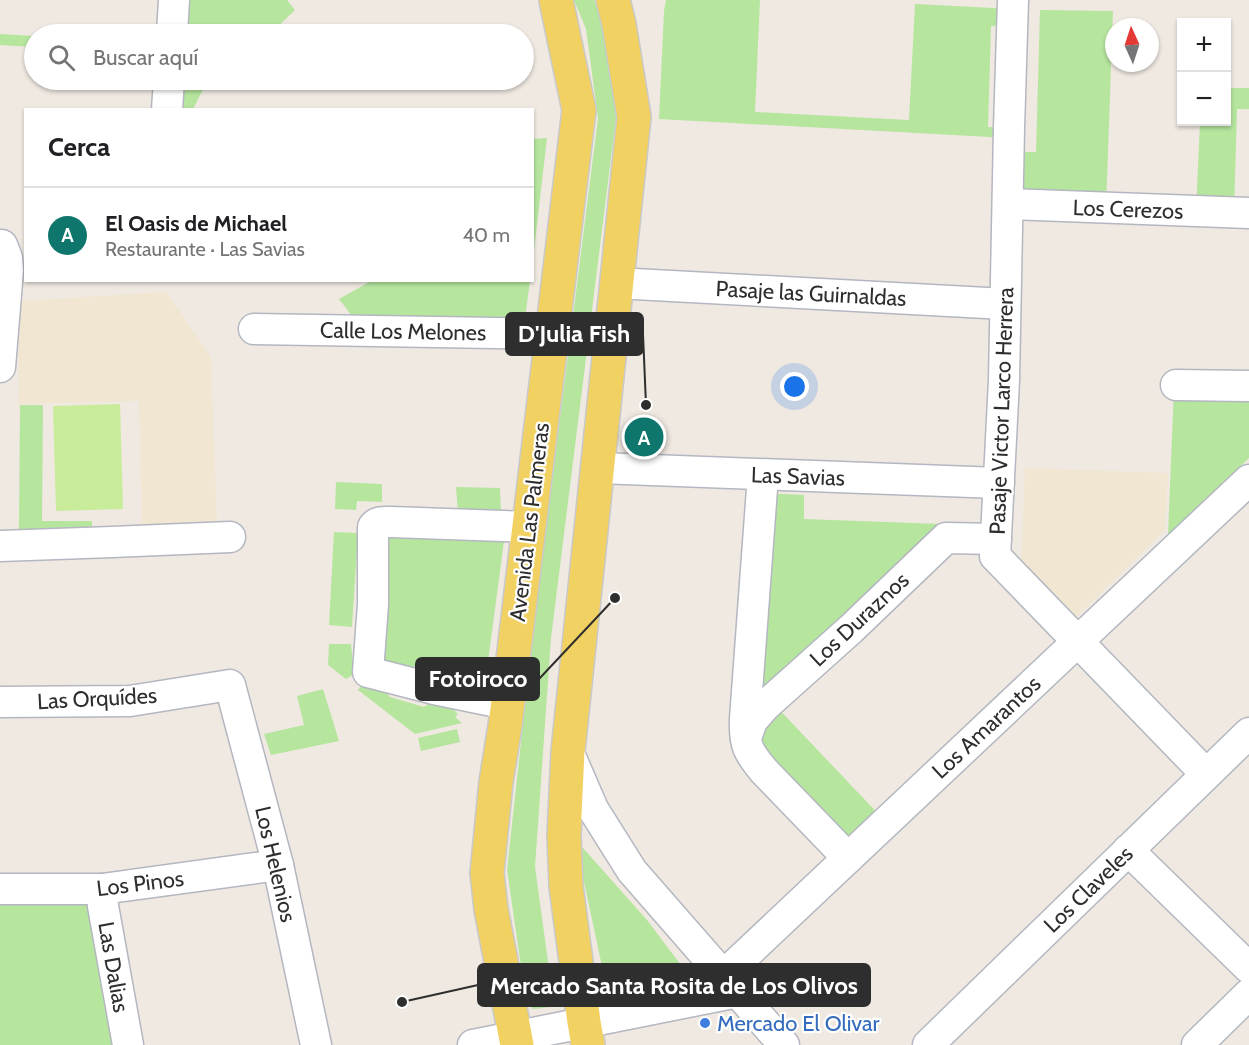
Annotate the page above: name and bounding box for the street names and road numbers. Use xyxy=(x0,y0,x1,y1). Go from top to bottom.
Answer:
street label: Los Cerezos xyxy=(1072,194,1184,225)
street label: Pasaje las Guirnaldas xyxy=(715,275,907,312)
street label: Pasaje Victor Larco Herrera xyxy=(984,286,1019,535)
street label: Calle Los Melones xyxy=(320,317,486,346)
street label: Avenida Las Palmeras xyxy=(504,421,555,623)
street label: Las Savias xyxy=(751,461,845,492)
street label: Los Duraznos xyxy=(804,567,914,672)
street label: Los Amarantos xyxy=(927,670,1046,784)
street label: Las Orquídes xyxy=(36,682,158,715)
street label: Los Helenios xyxy=(249,804,302,925)
street label: Los Claveles xyxy=(1038,840,1138,938)
street label: Los Pinos xyxy=(95,865,185,902)
street label: Las Dalias xyxy=(92,920,135,1015)

